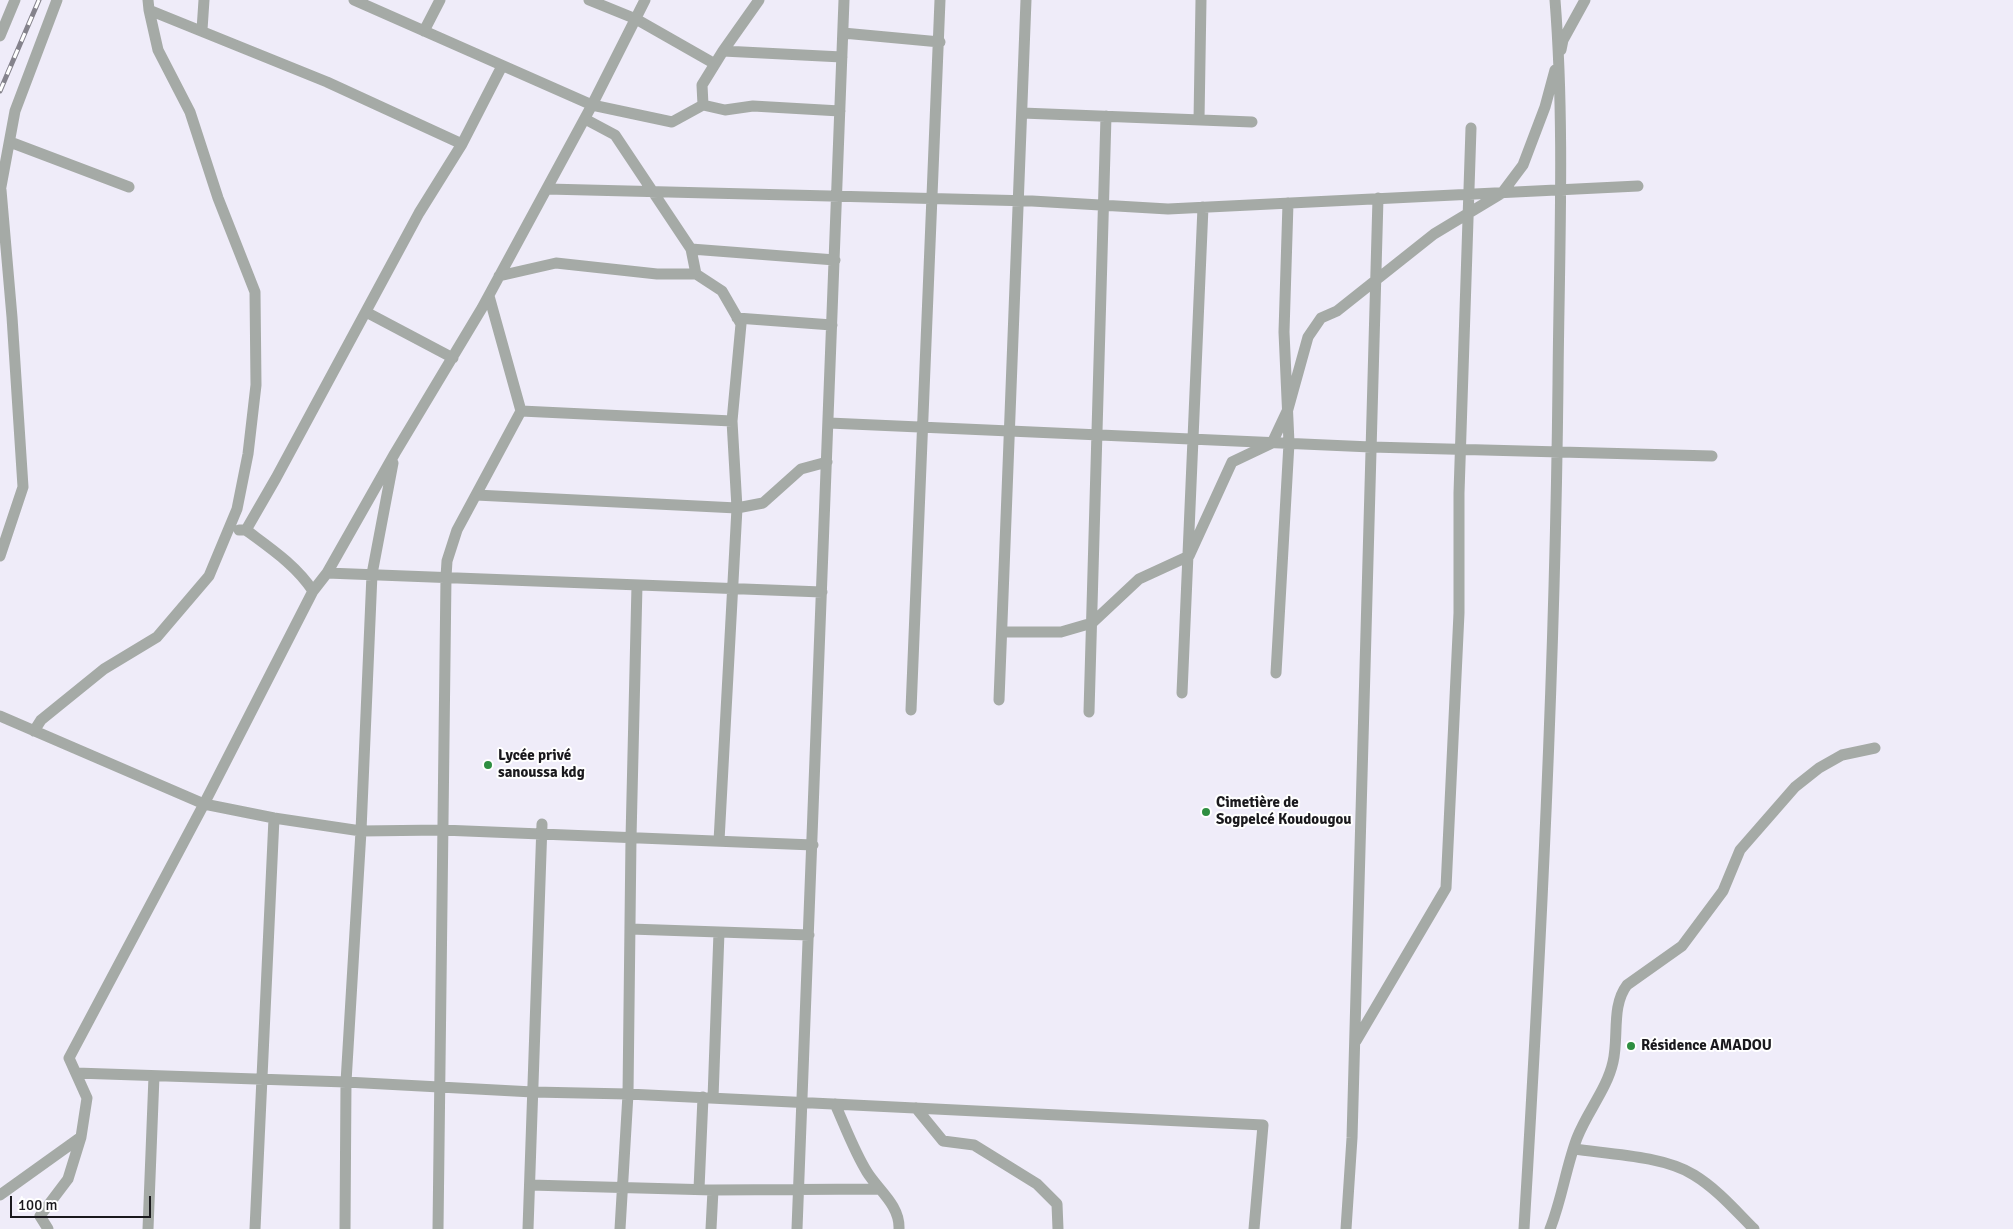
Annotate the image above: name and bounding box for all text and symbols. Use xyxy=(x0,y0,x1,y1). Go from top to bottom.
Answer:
place label: Lycée privé sanoussa kdg xyxy=(498,747,585,782)
marker: Lycée privé sanoussa kdg xyxy=(482,759,494,771)
place label: Cimetière de Sogpelcé Koudougou xyxy=(1216,794,1351,829)
marker: Cimetière de Sogpelcé Koudougou xyxy=(1200,806,1212,818)
place label: Résidence AMADOU xyxy=(1641,1037,1772,1055)
marker: Résidence AMADOU xyxy=(1625,1040,1637,1052)
scale bar xyxy=(12,1186,154,1218)
text: 100 m xyxy=(18,1196,58,1214)

